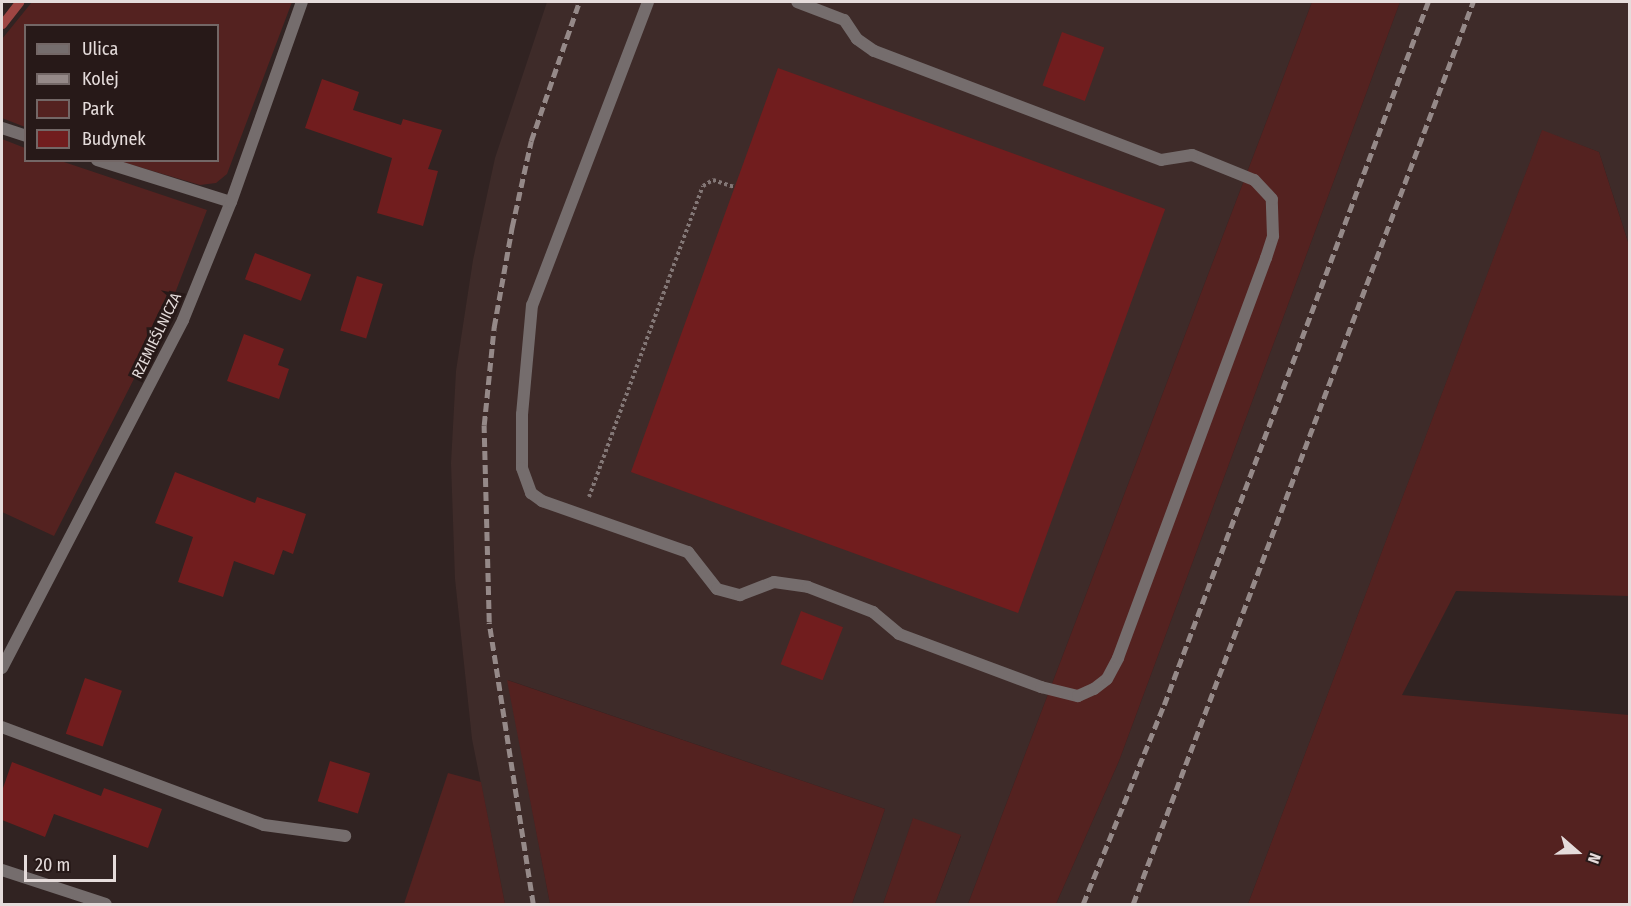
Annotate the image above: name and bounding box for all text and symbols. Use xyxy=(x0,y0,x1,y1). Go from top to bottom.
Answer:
legend xyxy=(24,24,219,162)
text: Ulica xyxy=(82,38,118,60)
text: Kolej xyxy=(82,68,119,90)
text: Park xyxy=(82,98,114,120)
text: Budynek xyxy=(82,128,146,150)
street label: RZEMIEŚLNICZA xyxy=(128,290,186,382)
north arrow xyxy=(1547,822,1607,882)
scale bar xyxy=(27,843,118,881)
text: N xyxy=(1584,851,1605,866)
text: 20 m xyxy=(35,854,70,876)

